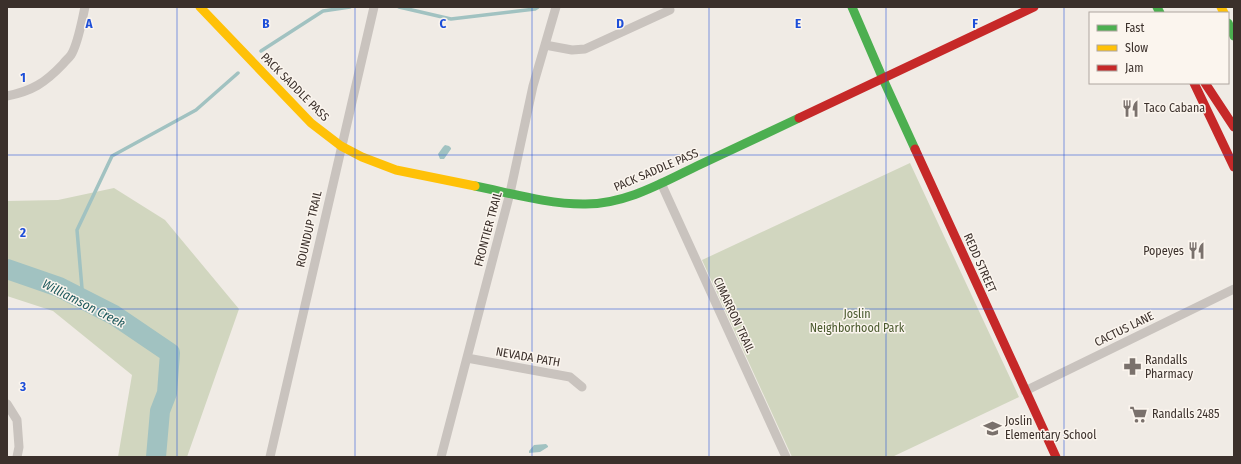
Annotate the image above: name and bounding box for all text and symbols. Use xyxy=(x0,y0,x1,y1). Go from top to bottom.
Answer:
legend xyxy=(1089,12,1229,84)
text: A xyxy=(84,16,93,31)
text: B xyxy=(262,16,270,31)
text: C xyxy=(440,16,447,31)
text: D xyxy=(616,16,624,31)
text: E xyxy=(795,16,801,31)
text: F xyxy=(972,16,978,31)
text: Fast xyxy=(1125,21,1144,35)
text: Slow xyxy=(1125,41,1148,55)
street label: PACK SADDLE PASS xyxy=(258,50,332,124)
text: Jam xyxy=(1125,61,1143,75)
text: 1 xyxy=(20,70,26,85)
restaurant icon: Taco Cabana xyxy=(1121,98,1141,118)
place label: Taco Cabana xyxy=(1144,101,1205,115)
street label: PACK SADDLE PASS xyxy=(612,146,700,194)
street label: ROUNDUP TRAIL xyxy=(293,189,325,269)
street label: FRONTIER TRAIL xyxy=(471,189,505,268)
text: 2 xyxy=(19,225,26,240)
street label: REDD STREET xyxy=(961,231,999,295)
restaurant icon: Popeyes xyxy=(1187,241,1207,261)
place label: Popeyes xyxy=(1143,244,1184,258)
street label: CIMARRON TRAIL xyxy=(710,275,758,356)
water label: Williamson Creek xyxy=(40,276,128,331)
park label: Joslin Neighborhood Park xyxy=(810,307,905,335)
street label: CACTUS LANE xyxy=(1092,308,1156,349)
street label: NEVADA PATH xyxy=(495,344,561,370)
place label: Randalls Pharmacy xyxy=(1145,353,1194,381)
pharmacy icon: Randalls Pharmacy xyxy=(1122,357,1142,377)
text: 3 xyxy=(19,379,26,394)
supermarket icon: Randalls 2485 xyxy=(1129,404,1149,424)
place label: Randalls 2485 xyxy=(1152,407,1220,421)
place label: Joslin Elementary School xyxy=(1005,414,1096,442)
school or university icon: Joslin Elementary School xyxy=(982,418,1002,438)

